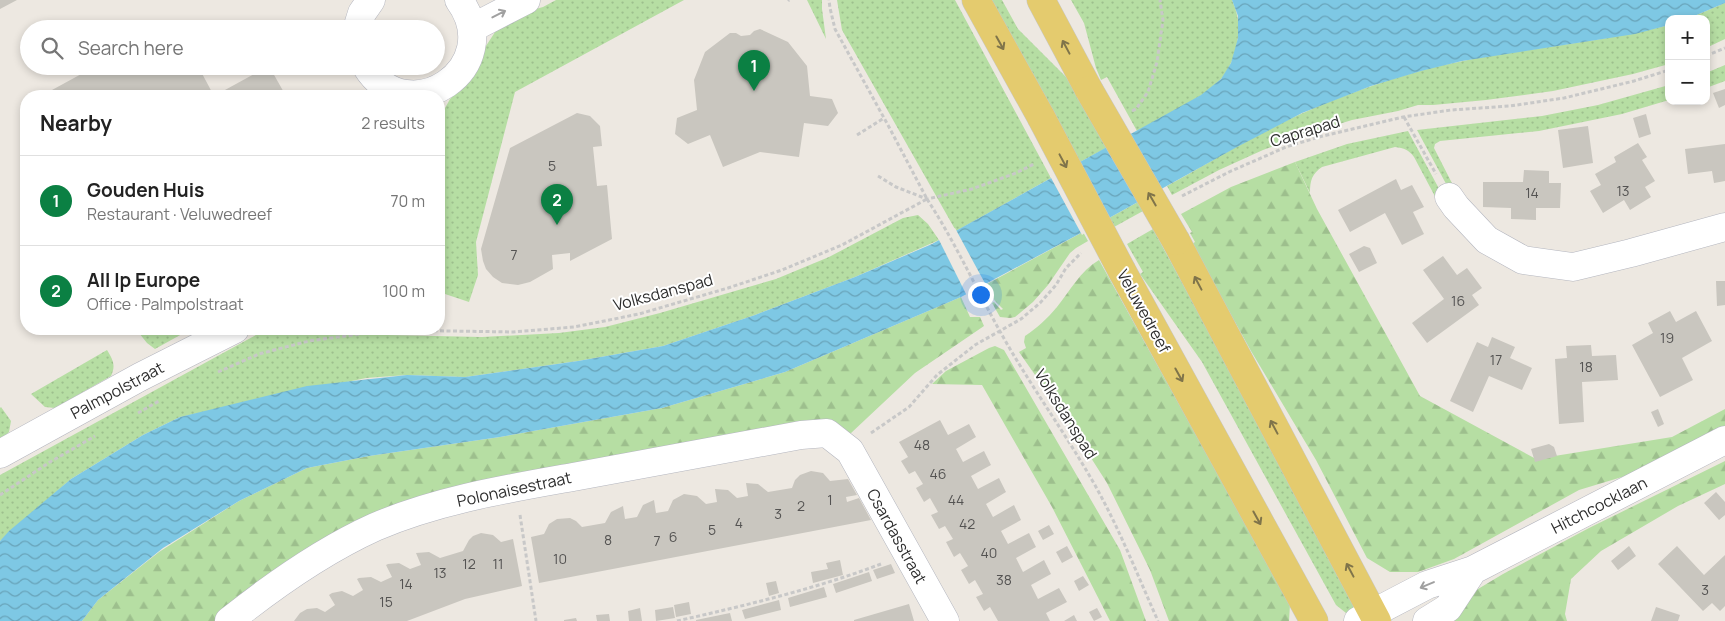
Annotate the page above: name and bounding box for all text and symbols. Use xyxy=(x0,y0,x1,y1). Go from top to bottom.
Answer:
one-way arrow xyxy=(491,9,506,18)
map controls xyxy=(1665,15,1710,105)
button: + xyxy=(1665,15,1710,60)
search box xyxy=(20,20,445,75)
icon: search xyxy=(38,34,66,62)
text: Search here xyxy=(78,35,184,61)
one-way arrow xyxy=(995,35,1005,49)
one-way arrow xyxy=(1061,40,1071,55)
pin: 1 xyxy=(738,50,770,91)
button: − xyxy=(1665,60,1710,105)
text: Nearby xyxy=(40,109,112,137)
street label: Caprapad xyxy=(1267,110,1343,152)
text: 2 results xyxy=(361,112,425,134)
one-way arrow xyxy=(1059,153,1069,167)
house number: 5 xyxy=(548,156,556,175)
text: Gouden Huis xyxy=(87,177,204,203)
house number: 13 xyxy=(1616,181,1630,200)
house number: 14 xyxy=(1525,183,1539,202)
pin: 2 xyxy=(541,184,573,225)
text: 1 xyxy=(52,190,60,212)
text: 70 m xyxy=(390,190,425,212)
one-way arrow xyxy=(1146,192,1156,206)
text: Restaurant · Veluwedreef xyxy=(87,203,272,225)
house number: 7 xyxy=(510,245,518,264)
street label: Veluwedreef xyxy=(1112,265,1176,357)
text: All Ip Europe xyxy=(87,267,200,293)
street label: Volksdanspad xyxy=(611,268,715,316)
one-way arrow xyxy=(1193,276,1202,291)
text: 2 xyxy=(51,280,61,302)
text: 100 m xyxy=(382,280,425,302)
your location xyxy=(968,282,994,308)
house number: 16 xyxy=(1451,291,1465,310)
text: Office · Palmpolstraat xyxy=(87,293,244,315)
house number: 19 xyxy=(1660,328,1674,347)
house number: 17 xyxy=(1490,350,1502,369)
street label: Palmpolstraat xyxy=(67,356,167,424)
house number: 18 xyxy=(1579,357,1593,376)
street label: Volksdanspad xyxy=(1030,365,1102,463)
one-way arrow xyxy=(1174,368,1184,383)
one-way arrow xyxy=(1269,419,1279,434)
house number: 48 xyxy=(914,435,930,454)
house number: 46 xyxy=(930,464,946,483)
street label: Polonaisestraat xyxy=(455,466,573,512)
street label: Hitchcocklaan xyxy=(1547,471,1651,539)
street label: Csardasstraat xyxy=(862,485,932,587)
house number: 1 xyxy=(827,490,833,509)
house number: 44 xyxy=(948,490,964,509)
house number: 2 xyxy=(797,496,805,515)
house number: 3 xyxy=(774,504,782,523)
one-way arrow xyxy=(1253,510,1262,525)
house number: 4 xyxy=(735,513,743,532)
house number: 42 xyxy=(959,514,975,533)
house number: 5 xyxy=(708,520,716,539)
house number: 6 xyxy=(669,527,677,546)
house number: 8 xyxy=(604,530,612,549)
house number: 7 xyxy=(653,531,661,550)
house number: 40 xyxy=(981,543,997,562)
house number: 10 xyxy=(553,549,567,568)
house number: 12 xyxy=(462,554,476,573)
house number: 11 xyxy=(493,554,503,573)
house number: 13 xyxy=(433,563,447,582)
one-way arrow xyxy=(1345,563,1355,578)
house number: 38 xyxy=(996,570,1012,589)
house number: 14 xyxy=(399,574,413,593)
house number: 3 xyxy=(1701,580,1709,599)
one-way arrow xyxy=(1420,581,1435,591)
house number: 15 xyxy=(379,592,393,611)

